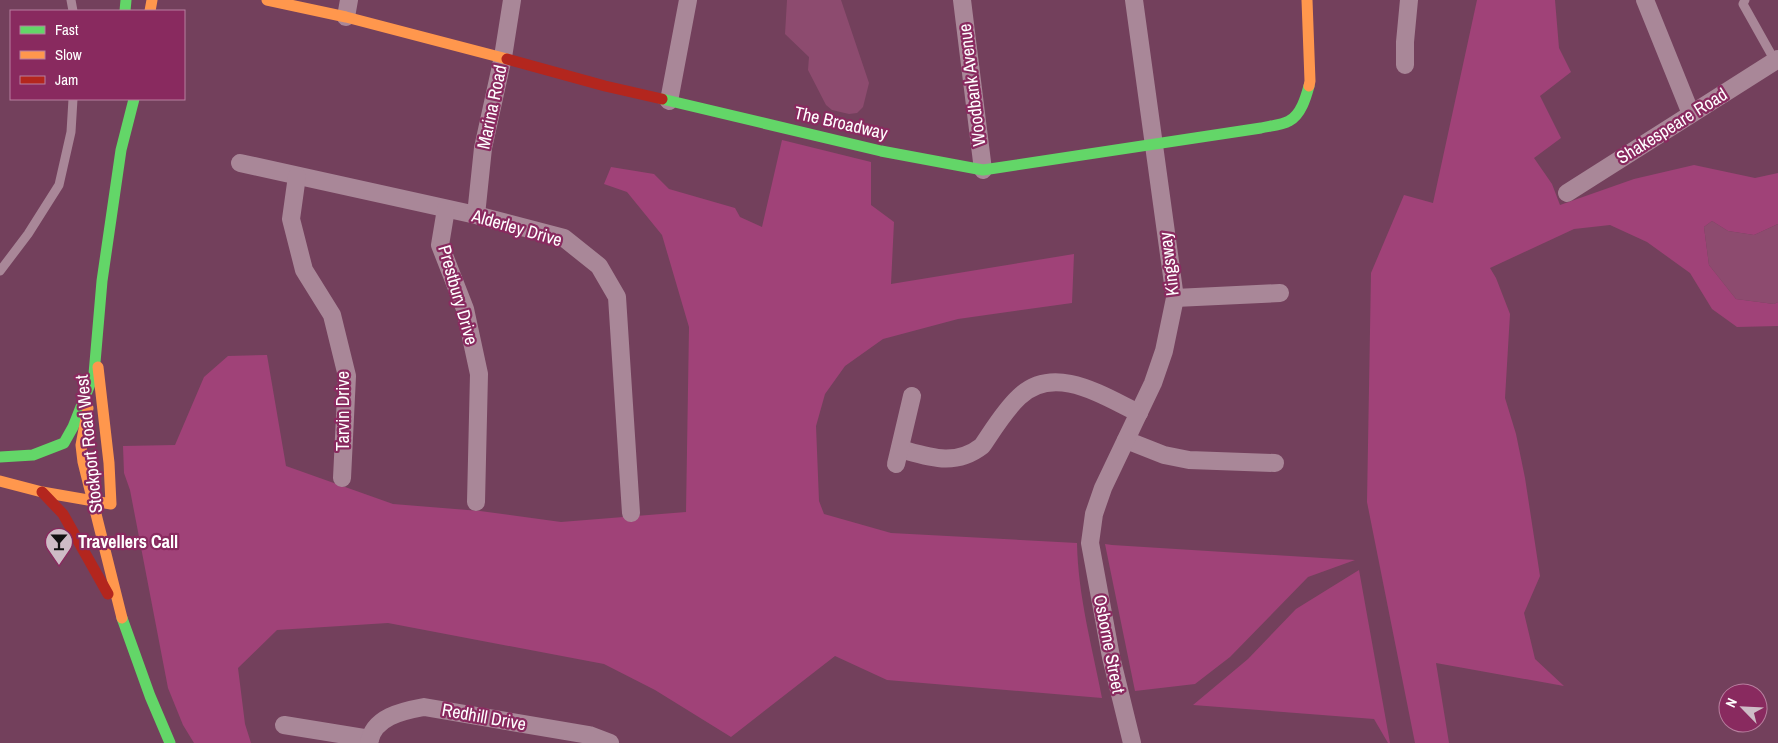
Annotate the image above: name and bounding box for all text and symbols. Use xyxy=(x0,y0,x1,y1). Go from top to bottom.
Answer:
legend xyxy=(10,10,185,100)
text: Fast xyxy=(55,19,79,40)
street label: Woodbank Avenue xyxy=(952,22,991,148)
text: Slow xyxy=(55,44,82,65)
street label: Marina Road xyxy=(470,63,513,151)
text: Jam xyxy=(55,69,78,90)
street label: Shakespeare Road xyxy=(1612,81,1732,170)
street label: The Broadway xyxy=(792,100,891,146)
street label: Alderley Drive xyxy=(468,202,565,252)
street label: Kingsway xyxy=(1152,230,1185,297)
street label: Prestbury Drive xyxy=(432,242,485,348)
street label: Tarvin Drive xyxy=(330,371,355,451)
street label: Stockport Road West xyxy=(69,374,108,515)
bar icon: Travellers Call xyxy=(44,527,74,566)
place label: Travellers Call xyxy=(78,529,178,554)
street label: Osborne Street xyxy=(1088,592,1131,695)
north arrow xyxy=(1718,683,1768,733)
text: N xyxy=(1721,695,1741,710)
street label: Redhill Drive xyxy=(440,697,528,736)

